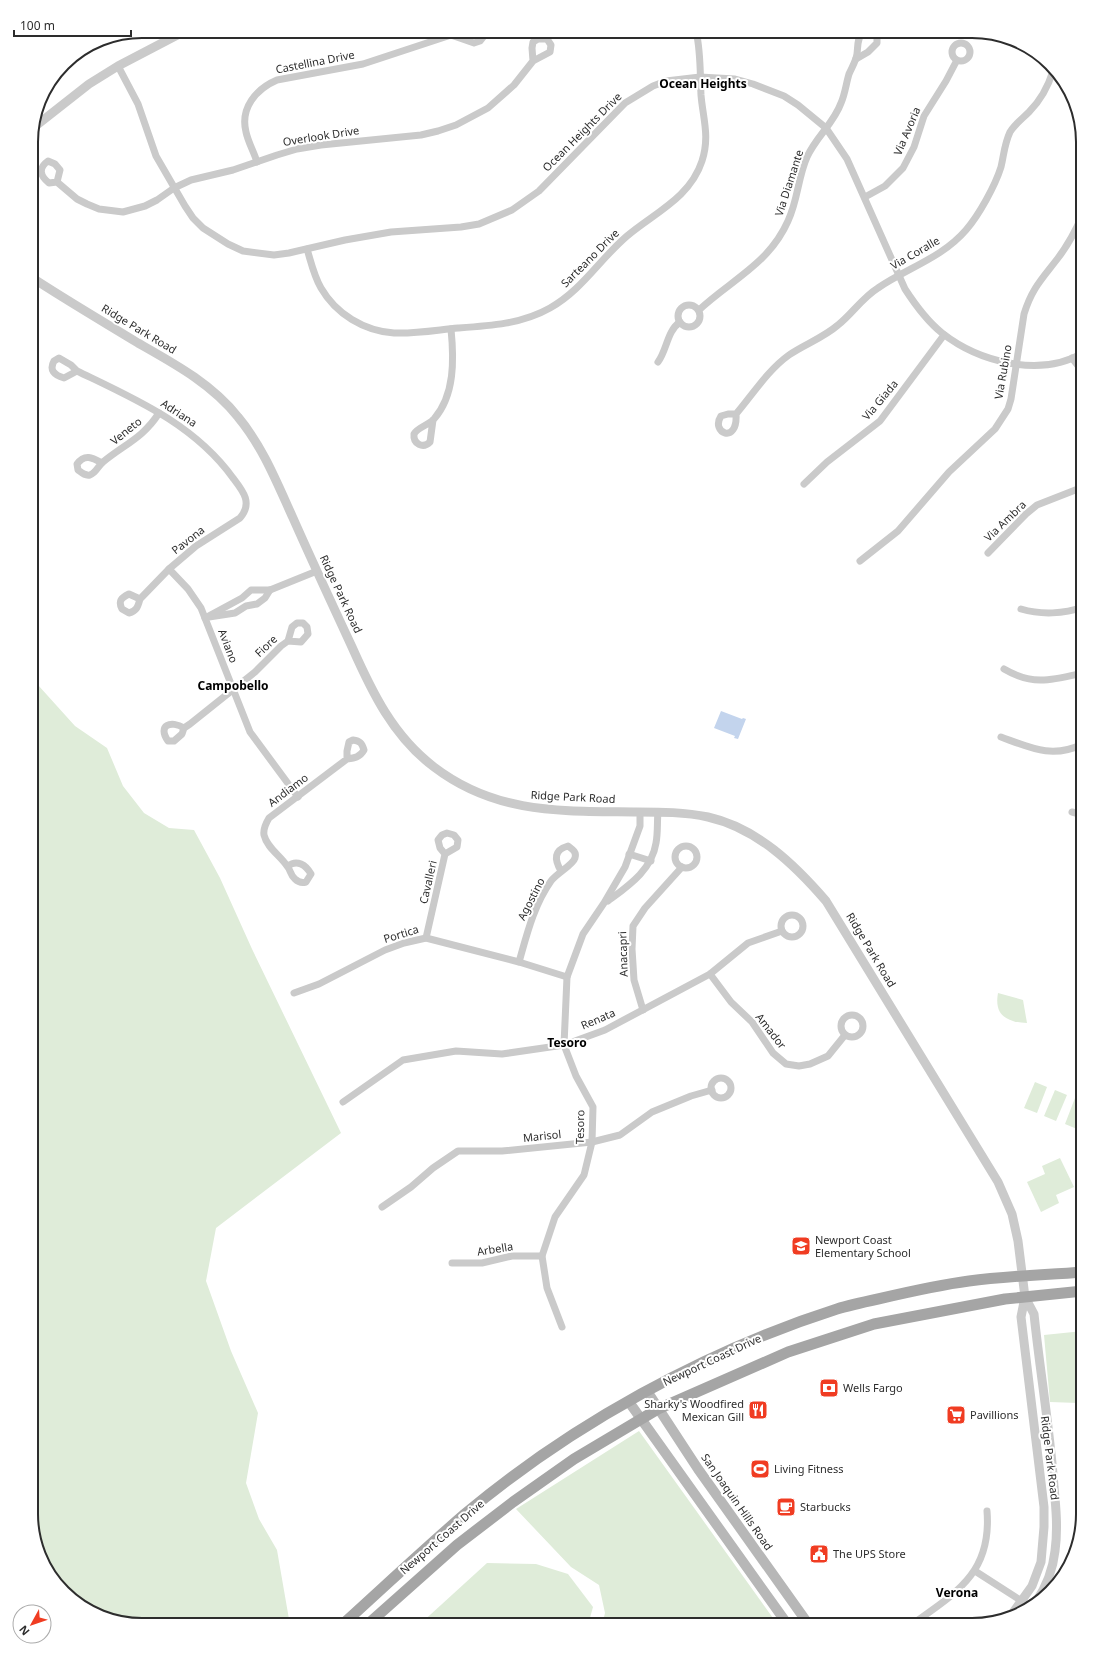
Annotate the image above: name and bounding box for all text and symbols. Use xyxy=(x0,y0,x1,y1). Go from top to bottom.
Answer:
scale bar xyxy=(14,12,131,38)
text: 100 m xyxy=(20,17,55,34)
street label: Castellina Drive xyxy=(274,47,356,77)
district label: Ocean Heights xyxy=(659,75,747,92)
street label: Ocean Heights Drive xyxy=(539,89,624,174)
street label: Via Avoria xyxy=(890,104,923,157)
street label: Overlook Drive xyxy=(282,122,360,149)
street label: Via Diamante xyxy=(771,148,806,218)
street label: Sarteano Drive xyxy=(557,225,622,290)
street label: Via Coralle xyxy=(887,232,942,273)
street label: Ridge Park Road xyxy=(99,300,179,357)
street label: Via Rubino xyxy=(990,343,1015,400)
street label: Via Giada xyxy=(858,376,901,423)
street label: Adriana xyxy=(158,395,200,430)
street label: Veneto xyxy=(107,413,145,448)
street label: Via Ambra xyxy=(980,497,1029,544)
street label: Pavona xyxy=(168,522,207,557)
street label: Ridge Park Road xyxy=(317,552,366,635)
street label: Aviano xyxy=(215,627,242,665)
street label: Fiore xyxy=(251,631,280,660)
district label: Campobello xyxy=(197,677,269,694)
street label: Andiamo xyxy=(265,769,311,810)
street label: Ridge Park Road xyxy=(530,787,616,806)
street label: Cavalleri xyxy=(415,859,440,905)
street label: Agostino xyxy=(513,875,548,923)
street label: Ridge Park Road xyxy=(843,910,900,990)
street label: Portica xyxy=(381,921,420,946)
street label: Anacapri xyxy=(614,931,631,977)
street label: Renata xyxy=(578,1005,617,1033)
street label: Amador xyxy=(753,1010,790,1052)
district label: Tesoro xyxy=(547,1034,587,1051)
street label: Tesoro xyxy=(572,1109,587,1144)
street label: Marisol xyxy=(522,1126,562,1145)
place label: Newport Coast Elementary School xyxy=(815,1232,911,1260)
school or university icon: Newport Coast Elementary School xyxy=(790,1235,812,1257)
street label: Arbella xyxy=(476,1238,514,1259)
street label: Newport Coast Drive xyxy=(660,1330,763,1389)
bank icon: Wells Fargo xyxy=(818,1377,840,1399)
place label: Wells Fargo xyxy=(843,1380,903,1395)
place label: Sharky's Woodfired Mexican Gill xyxy=(644,1396,744,1424)
restaurant icon: Sharky's Woodfired Mexican Gill xyxy=(747,1399,769,1421)
supermarket icon: Pavillions xyxy=(945,1404,967,1426)
place label: Pavillions xyxy=(970,1407,1019,1422)
street label: Ridge Park Road xyxy=(1038,1415,1063,1501)
street label: San Joaquin Hills Road xyxy=(698,1450,777,1553)
sports icon: Living Fitness xyxy=(749,1458,771,1480)
place label: Living Fitness xyxy=(774,1461,844,1476)
street label: Newport Coast Drive xyxy=(396,1496,487,1577)
cafe icon: Starbucks xyxy=(775,1496,797,1518)
place label: Starbucks xyxy=(800,1499,851,1514)
public building icon: The UPS Store xyxy=(808,1543,830,1565)
place label: The UPS Store xyxy=(833,1546,906,1561)
district label: Verona xyxy=(936,1584,978,1601)
north arrow xyxy=(12,1604,52,1644)
text: N xyxy=(15,1622,33,1639)

